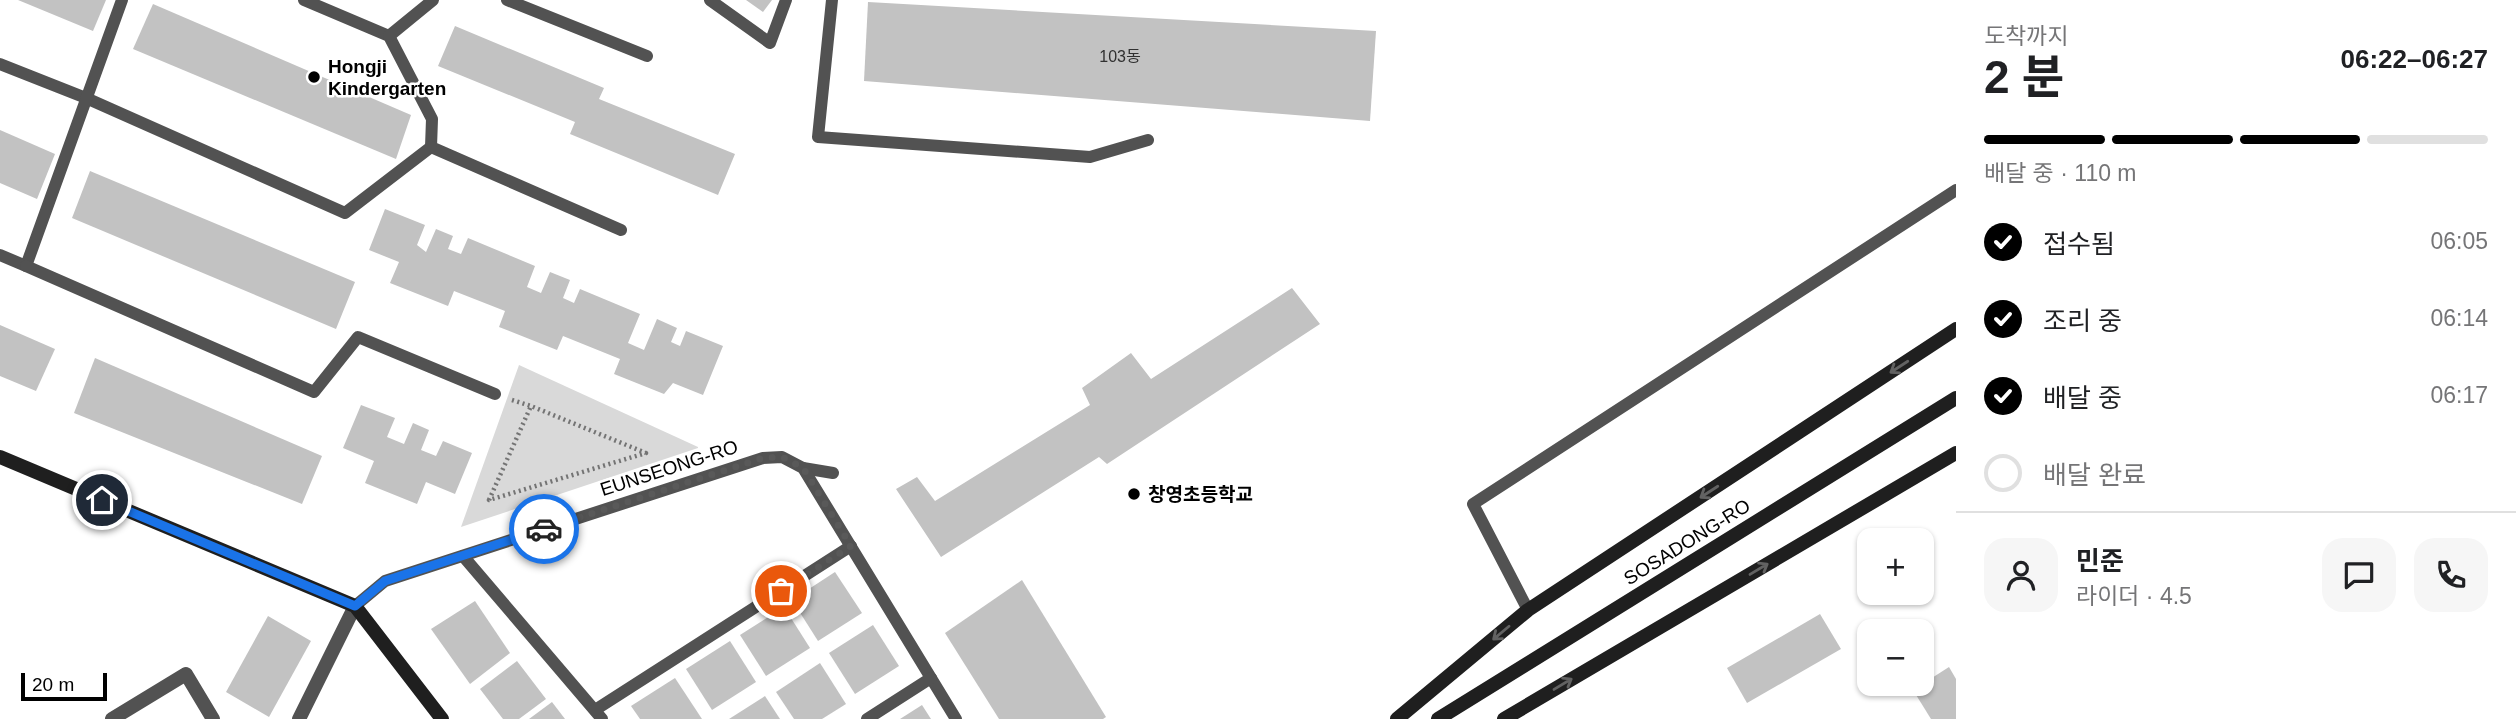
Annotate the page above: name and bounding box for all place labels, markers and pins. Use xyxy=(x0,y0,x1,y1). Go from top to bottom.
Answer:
place label: Hongji Kindergarten xyxy=(328,56,446,99)
marker: Hongji Kindergarten xyxy=(306,69,322,85)
pin xyxy=(72,470,132,530)
place label: 창영초등학교 xyxy=(1148,484,1253,505)
marker: 창영초등학교 xyxy=(1126,486,1142,502)
pin xyxy=(751,561,811,621)

